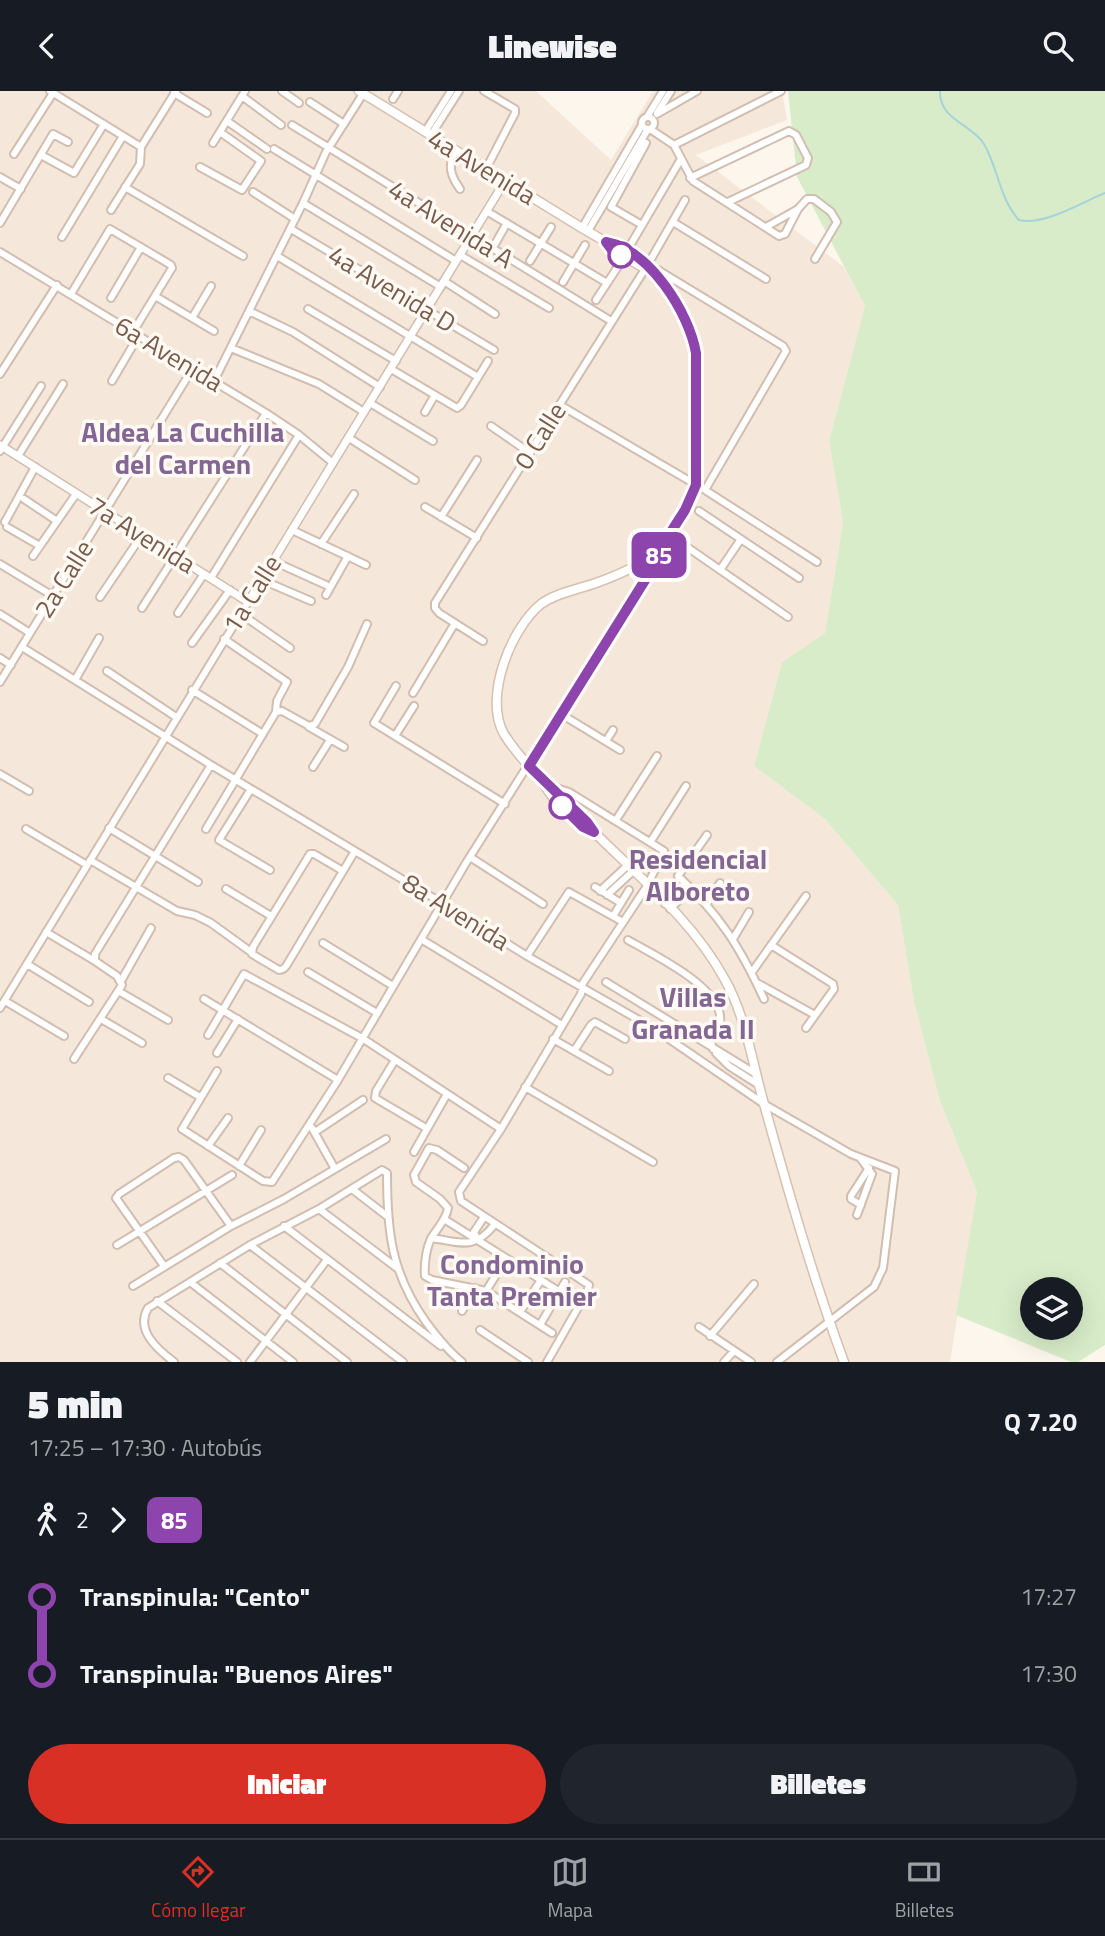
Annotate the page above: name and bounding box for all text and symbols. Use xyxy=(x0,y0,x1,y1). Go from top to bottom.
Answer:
text: Linewise xyxy=(488,22,617,70)
icon: back xyxy=(28,27,66,65)
icon: search xyxy=(1039,27,1077,65)
street label: 4a Avenida xyxy=(421,119,544,214)
street label: 4a Avenida A xyxy=(381,170,522,278)
street label: 4a Avenida D xyxy=(321,235,463,342)
unlabelled marker xyxy=(608,242,634,268)
street label: 6a Avenida xyxy=(108,306,231,401)
street label: 0 Calle xyxy=(504,395,575,477)
district label: Aldea La Cuchilla del Carmen xyxy=(81,410,285,485)
street label: 7a Avenida xyxy=(81,486,204,583)
street label: 2a Calle xyxy=(24,532,103,625)
line badge: 85 xyxy=(628,532,690,578)
text: 85 xyxy=(646,537,672,573)
street label: 1a Calle xyxy=(212,547,291,640)
unlabelled marker xyxy=(549,793,575,819)
district label: Residencial Alboreto xyxy=(629,837,767,912)
street label: 8a Avenida xyxy=(395,863,518,960)
district label: Villas Granada II xyxy=(631,975,755,1050)
district label: Condominio Tanta Premier xyxy=(427,1242,597,1317)
map controls xyxy=(1020,1277,1083,1340)
button: layers xyxy=(1020,1277,1083,1340)
text: 5 min xyxy=(28,1375,122,1433)
text: Q 7.20 xyxy=(1004,1402,1077,1441)
text: 17:25 – 17:30 · Autobús xyxy=(28,1430,262,1465)
icon: walk xyxy=(28,1501,66,1539)
icon: forward xyxy=(99,1501,137,1539)
text: 2 xyxy=(76,1502,89,1537)
text: 85 xyxy=(161,1502,188,1538)
text: Transpinula: "Cento" xyxy=(80,1577,310,1616)
text: 17:27 xyxy=(1020,1579,1077,1614)
text: Transpinula: "Buenos Aires" xyxy=(80,1654,393,1693)
text: 17:30 xyxy=(1020,1656,1077,1691)
button: Iniciar xyxy=(28,1744,546,1824)
button: Billetes xyxy=(560,1744,1077,1824)
tab: Cómo llegar xyxy=(151,1853,246,1924)
tab: Mapa xyxy=(548,1853,593,1924)
tab: Billetes xyxy=(895,1853,954,1924)

